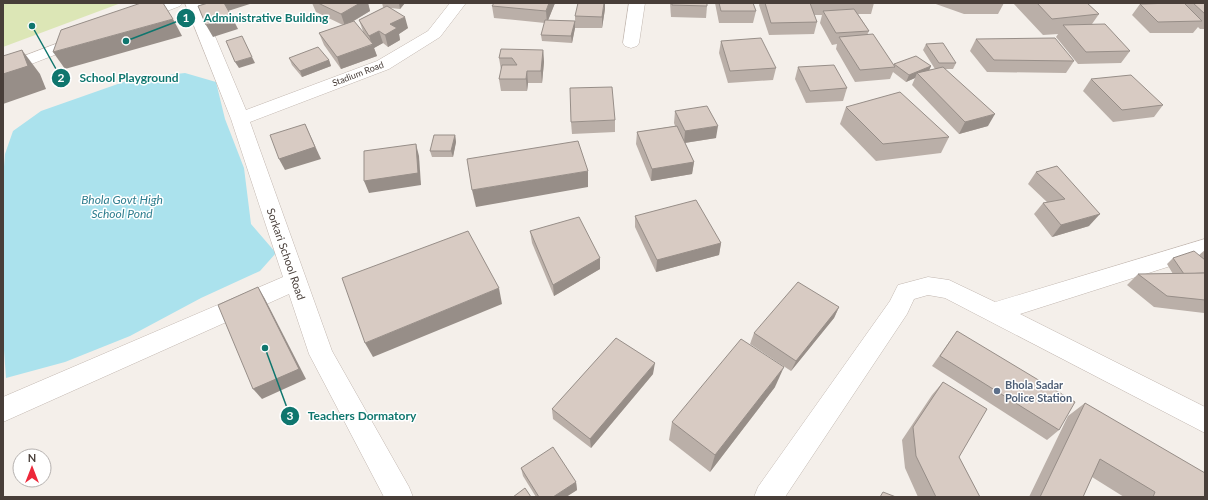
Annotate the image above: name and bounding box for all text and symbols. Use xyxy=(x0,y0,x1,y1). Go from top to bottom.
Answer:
callout: Administrative Building xyxy=(176,6,336,30)
text: 1 xyxy=(183,10,190,25)
text: Administrative Building xyxy=(203,10,329,25)
street label: Stadium Road xyxy=(331,59,385,88)
callout: School Playground xyxy=(51,66,187,90)
text: 2 xyxy=(58,70,65,85)
text: School Playground xyxy=(79,70,179,85)
water label: Bhola Govt High School Pond xyxy=(81,192,163,221)
street label: Sorkari School Road xyxy=(265,206,308,301)
place label: Bhola Sadar Police Station xyxy=(1005,378,1072,404)
marker: Bhola Sadar Police Station xyxy=(992,386,1002,396)
callout: Teachers Dormatory xyxy=(280,404,424,428)
text: 3 xyxy=(287,408,294,423)
text: Teachers Dormatory xyxy=(308,408,417,423)
north arrow xyxy=(12,448,52,488)
text: N xyxy=(28,451,36,464)

